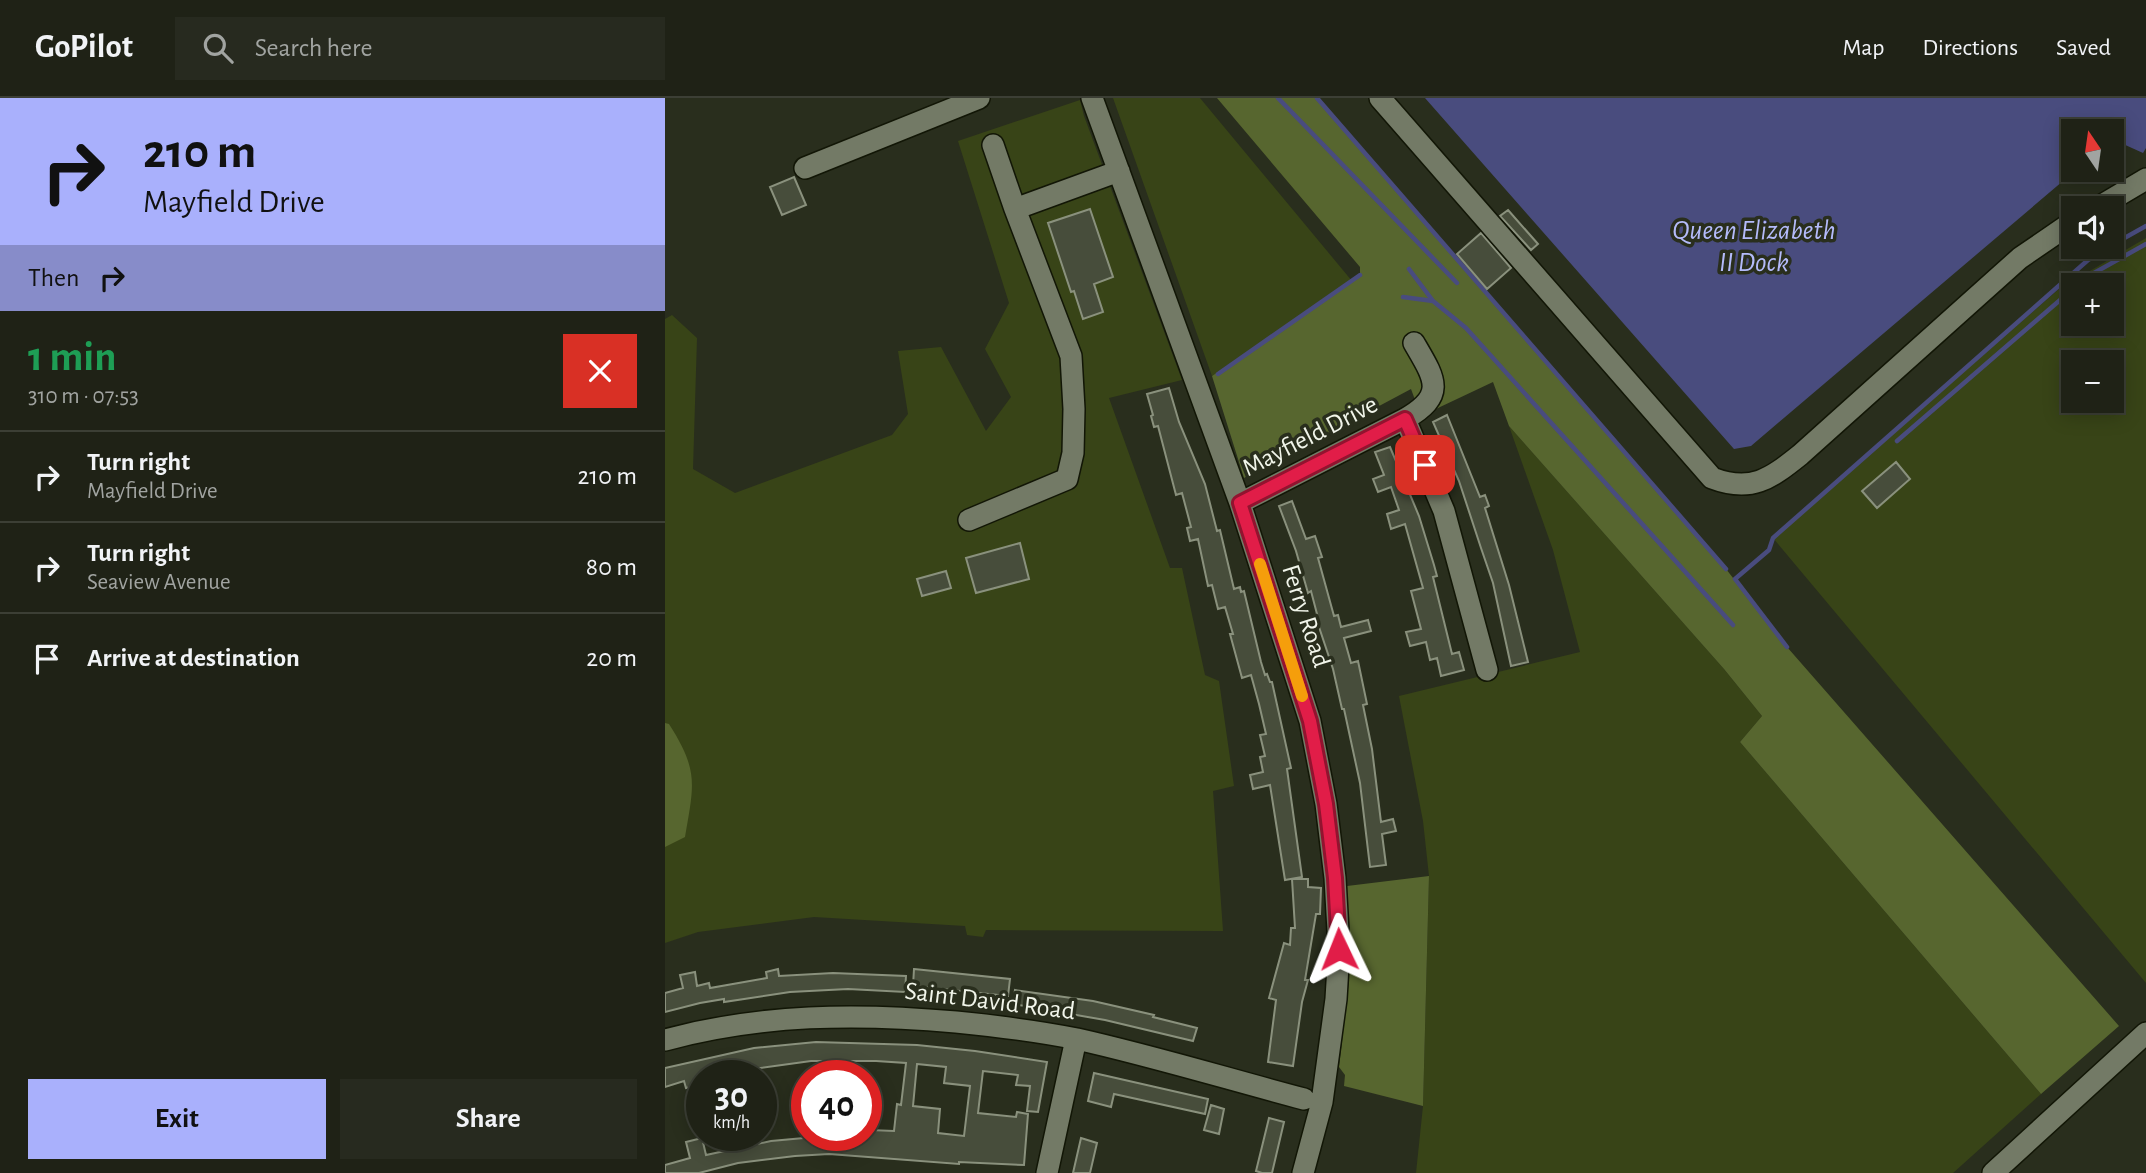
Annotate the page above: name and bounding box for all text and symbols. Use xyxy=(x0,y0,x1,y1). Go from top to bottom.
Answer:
search box xyxy=(175,17,665,80)
icon: search xyxy=(199,29,237,67)
text: GoPilot xyxy=(35,31,133,64)
text: Search here xyxy=(255,35,372,61)
text: Map xyxy=(1842,36,1884,60)
text: Directions xyxy=(1922,36,2018,60)
text: Saved xyxy=(2056,36,2111,60)
north arrow xyxy=(2061,119,2125,182)
map controls xyxy=(2061,119,2124,413)
icon: right xyxy=(28,126,119,217)
text: 210 m xyxy=(143,128,256,177)
text: Mayfield Drive xyxy=(143,186,325,218)
button: sound xyxy=(2061,196,2124,259)
water label: Queen Elizabeth II Dock xyxy=(1672,217,1836,277)
icon: right xyxy=(93,259,131,297)
text: Then xyxy=(28,265,79,291)
button: + xyxy=(2061,273,2124,336)
button: close xyxy=(563,334,637,408)
text: 1 min xyxy=(28,336,117,378)
button: − xyxy=(2061,350,2124,413)
text: 310 m · 07:53 xyxy=(28,385,139,408)
street label: Mayfield Drive xyxy=(1238,391,1382,481)
pin xyxy=(1395,435,1455,495)
icon: arrive xyxy=(1406,446,1444,484)
text: Turn right xyxy=(87,449,190,475)
icon: right xyxy=(28,458,66,496)
text: 210 m xyxy=(577,463,637,489)
text: Mayfield Drive xyxy=(87,480,218,503)
text: Turn right xyxy=(87,540,190,566)
icon: right xyxy=(28,549,66,587)
text: 80 m xyxy=(586,554,637,580)
street label: Ferry Road xyxy=(1277,561,1335,671)
text: Seaview Avenue xyxy=(87,571,231,594)
icon: arrive xyxy=(28,640,66,678)
text: Arrive at destination xyxy=(87,645,300,671)
text: 20 m xyxy=(586,645,637,671)
position arrow xyxy=(1302,912,1376,986)
street label: Saint David Road xyxy=(903,978,1077,1024)
speed limit sign: 40 xyxy=(791,1060,882,1151)
button: Exit xyxy=(28,1079,326,1159)
button: Share xyxy=(340,1079,637,1159)
text: 30 xyxy=(715,1079,748,1114)
text: km/h xyxy=(713,1114,750,1132)

